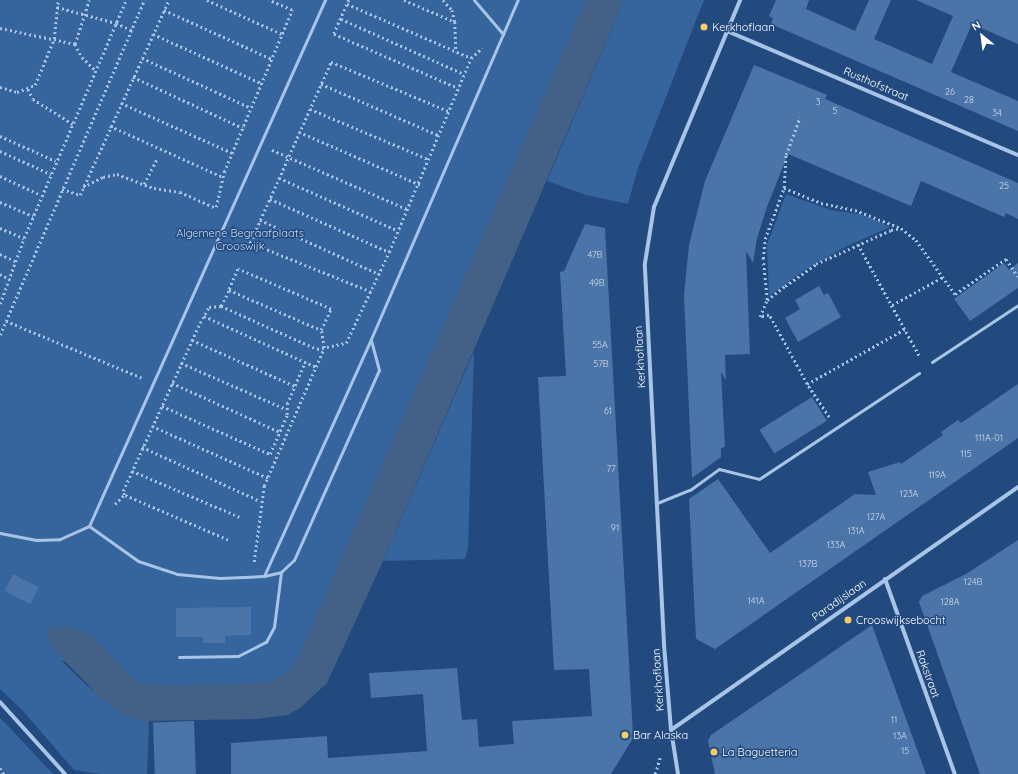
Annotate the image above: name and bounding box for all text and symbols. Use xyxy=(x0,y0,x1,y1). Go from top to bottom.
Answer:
north arrow xyxy=(962,16,1002,56)
text: N xyxy=(969,17,983,34)
place label: Kerkhoflaan xyxy=(712,20,775,34)
marker: Kerkhoflaan xyxy=(699,22,709,32)
street label: Rusthofstraat xyxy=(841,64,911,104)
house number: 26 xyxy=(945,87,955,97)
house number: 28 xyxy=(964,95,974,105)
house number: 3 xyxy=(816,97,820,107)
house number: 5 xyxy=(833,106,837,116)
house number: 34 xyxy=(992,108,1002,118)
house number: 25 xyxy=(999,181,1009,191)
park label: Algemene Begraafplaats Crooswijk xyxy=(176,227,304,253)
house number: 47B xyxy=(588,250,602,260)
house number: 49B xyxy=(589,278,605,288)
street label: Kerkhoflaan xyxy=(632,325,648,389)
house number: 55A xyxy=(592,340,608,350)
house number: 57B xyxy=(593,359,609,369)
house number: 61 xyxy=(604,406,612,416)
house number: 111A-01 xyxy=(975,433,1003,443)
house number: 115 xyxy=(960,449,972,459)
house number: 77 xyxy=(606,464,616,474)
house number: 119A xyxy=(928,470,946,480)
house number: 123A xyxy=(900,489,918,499)
house number: 127A xyxy=(867,512,885,522)
house number: 91 xyxy=(611,523,619,533)
house number: 131A xyxy=(847,526,865,536)
house number: 133A xyxy=(827,540,845,550)
house number: 137B xyxy=(799,559,817,569)
street label: Paradijslaan xyxy=(809,576,869,624)
house number: 124B xyxy=(964,577,982,587)
house number: 141A xyxy=(747,596,765,606)
house number: 128A xyxy=(941,597,959,607)
place label: Crooswijksebocht xyxy=(856,613,945,627)
marker: Crooswijksebocht xyxy=(843,615,853,625)
street label: Kerkhoflaan xyxy=(649,648,667,712)
street label: Rakstraat xyxy=(913,648,943,700)
house number: 11 xyxy=(891,715,897,725)
place label: Bar Alaska xyxy=(633,728,688,742)
marker: Bar Alaska xyxy=(620,730,630,740)
house number: 13A xyxy=(893,731,907,741)
place label: La Baguetteria xyxy=(722,745,797,759)
house number: 15 xyxy=(901,746,909,756)
marker: La Baguetteria xyxy=(709,747,719,757)

